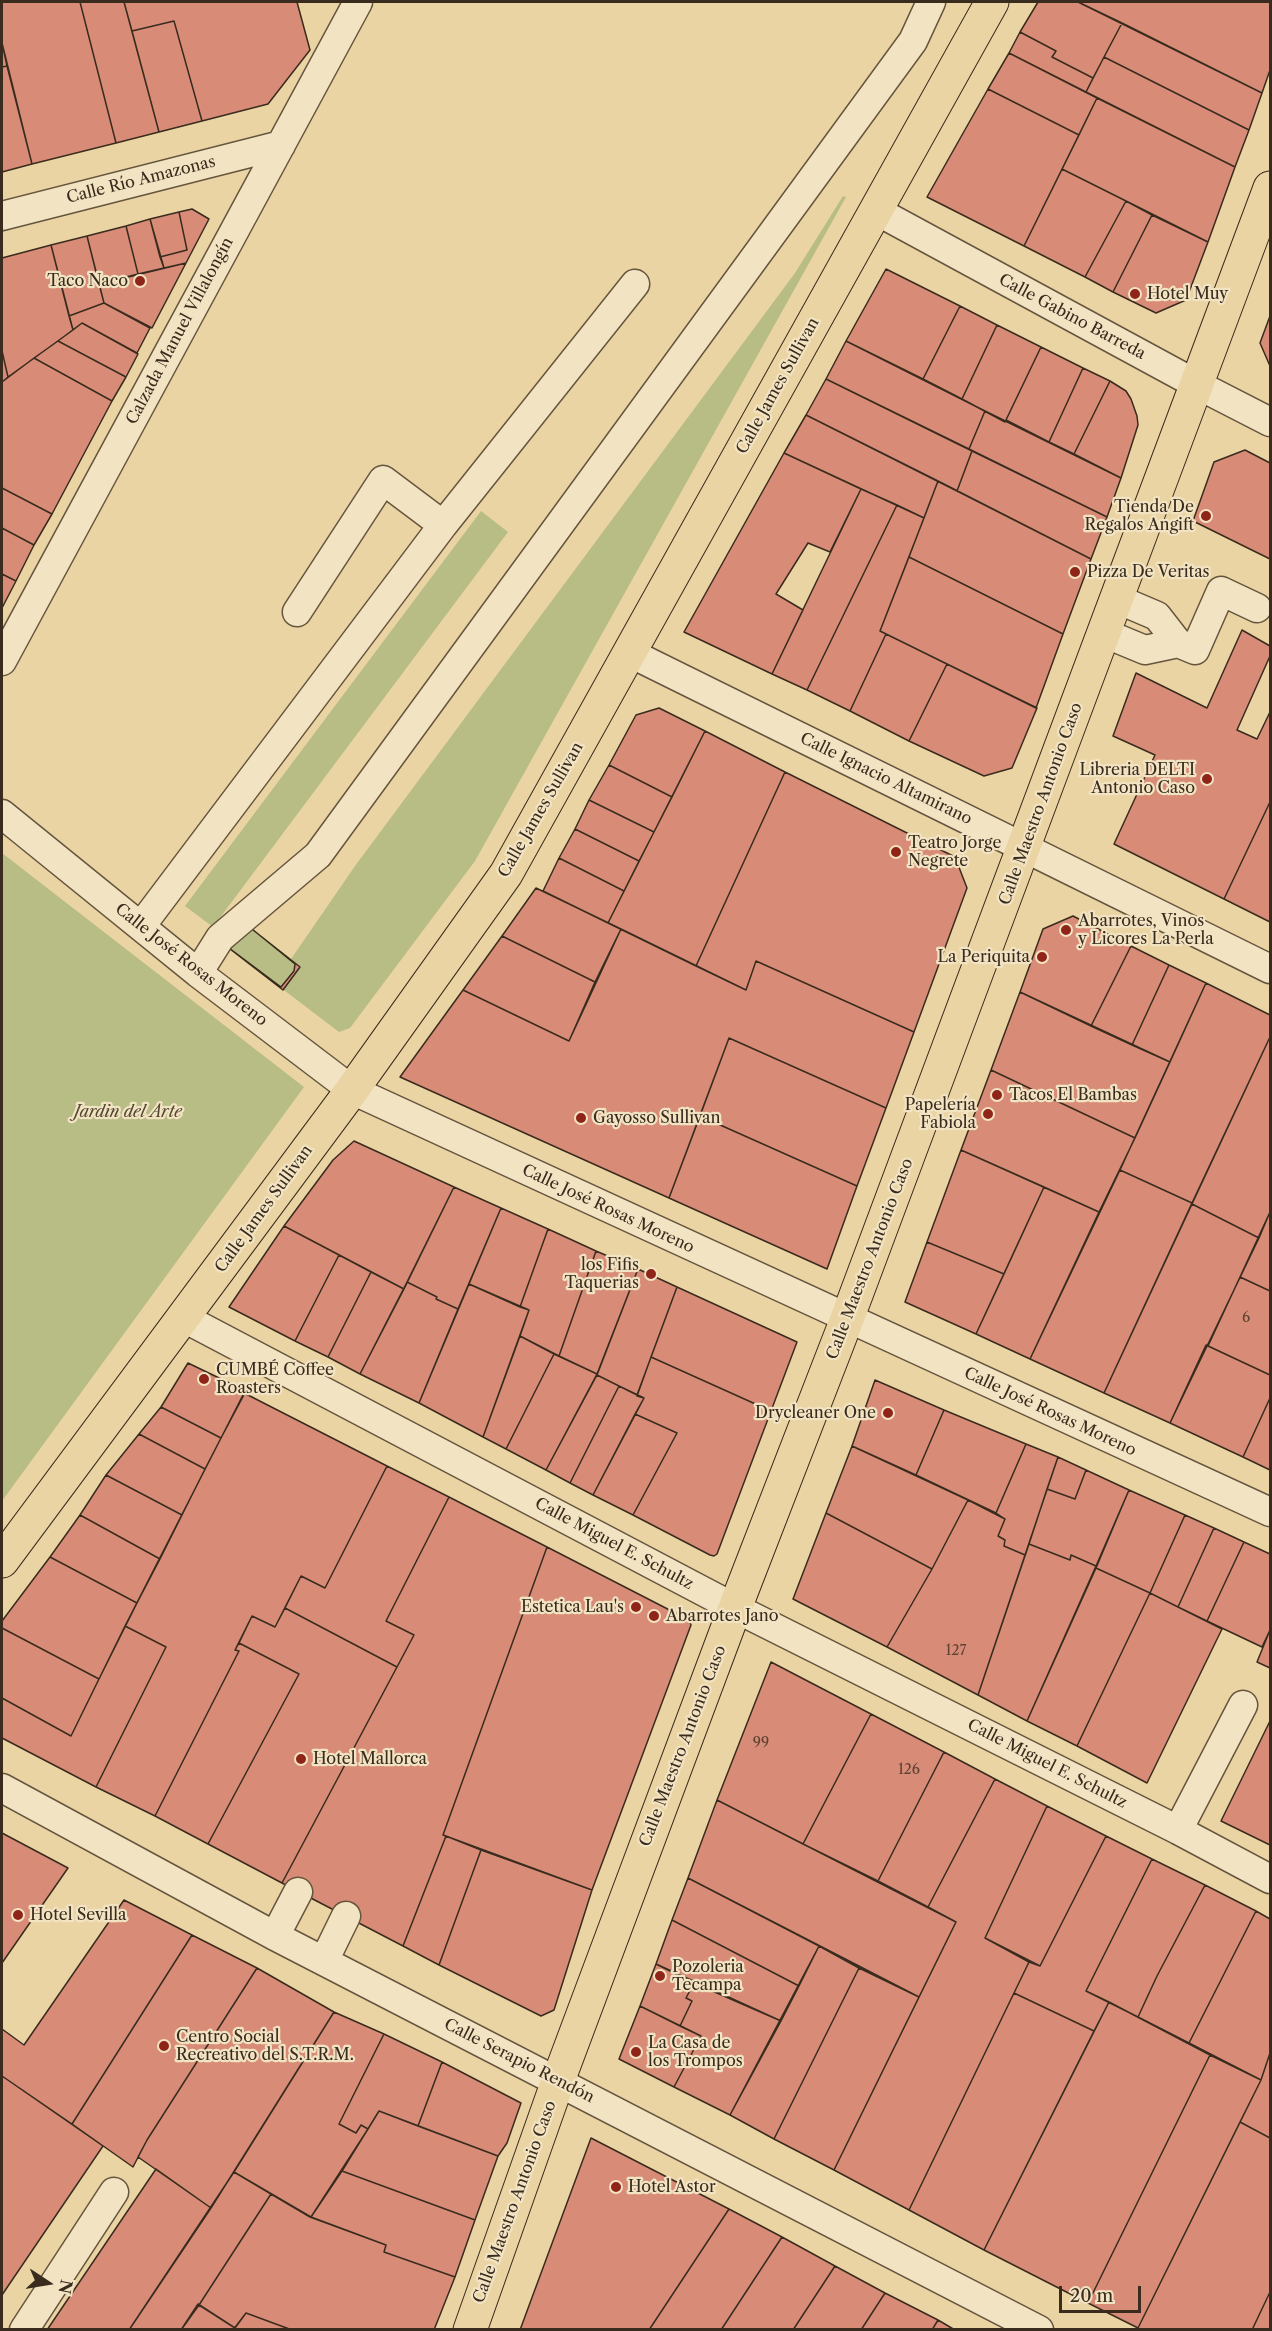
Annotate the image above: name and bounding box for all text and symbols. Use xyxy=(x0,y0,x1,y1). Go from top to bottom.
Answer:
street label: Calle Río Amazonas xyxy=(65,152,217,208)
street label: Calzada Manuel Villalongín xyxy=(122,234,238,428)
street label: Calle Gabino Barreda xyxy=(995,270,1149,364)
place label: Taco Naco xyxy=(47,271,128,291)
marker: Taco Naco xyxy=(133,274,147,288)
place label: Hotel Muy xyxy=(1147,284,1228,304)
marker: Hotel Muy xyxy=(1128,287,1142,301)
street label: Calle James Sullivan xyxy=(733,315,823,457)
place label: Tienda De Regalos Angift xyxy=(1085,497,1194,535)
marker: Tienda De Regalos Angift xyxy=(1199,509,1213,523)
place label: Pizza De Veritas xyxy=(1087,562,1210,582)
marker: Pizza De Veritas xyxy=(1068,565,1082,579)
street label: Calle Maestro Antonio Caso xyxy=(995,700,1087,908)
street label: Calle Ignacio Altamirano xyxy=(797,729,975,829)
street label: Calle James Sullivan xyxy=(494,739,588,881)
place label: Libreria DELTI Antonio Caso xyxy=(1079,760,1195,798)
marker: Libreria DELTI Antonio Caso xyxy=(1200,772,1214,786)
place label: Teatro Jorge Negrete xyxy=(908,833,1001,871)
marker: Teatro Jorge Negrete xyxy=(889,845,903,859)
street label: Calle José Rosas Moreno xyxy=(111,900,271,1030)
place label: Abarrotes, Vinos y Licores La Perla xyxy=(1078,911,1214,949)
marker: Abarrotes, Vinos y Licores La Perla xyxy=(1059,923,1073,937)
place label: La Periquita xyxy=(938,947,1030,967)
marker: La Periquita xyxy=(1035,950,1049,964)
place label: Tacos El Bambas xyxy=(1009,1085,1137,1105)
marker: Tacos El Bambas xyxy=(990,1088,1004,1102)
place label: Papelería Fabiola xyxy=(905,1095,976,1133)
park label: Jardin del Arte xyxy=(74,1102,182,1122)
marker: Papelería Fabiola xyxy=(981,1107,995,1121)
place label: Gayosso Sullivan xyxy=(593,1108,721,1128)
marker: Gayosso Sullivan xyxy=(574,1111,588,1125)
street label: Calle James Sullivan xyxy=(211,1142,317,1276)
street label: Calle Maestro Antonio Caso xyxy=(823,1156,917,1362)
street label: Calle José Rosas Moreno xyxy=(519,1161,697,1257)
place label: los Fifis Taquerias xyxy=(565,1255,639,1293)
marker: los Fifis Taquerias xyxy=(644,1267,658,1281)
house number: 6 xyxy=(1242,1310,1250,1326)
place label: CUMBÉ Coffee Roasters xyxy=(216,1360,334,1398)
street label: Calle José Rosas Moreno xyxy=(961,1364,1139,1460)
marker: CUMBÉ Coffee Roasters xyxy=(197,1372,211,1386)
place label: Drycleaner One xyxy=(755,1403,876,1423)
marker: Drycleaner One xyxy=(881,1406,895,1420)
street label: Calle Miguel E. Schultz xyxy=(531,1494,697,1594)
place label: Estetica Lau's xyxy=(521,1597,624,1617)
marker: Estetica Lau's xyxy=(629,1600,643,1614)
place label: Abarrotes Jano xyxy=(666,1606,779,1626)
marker: Abarrotes Jano xyxy=(647,1609,661,1623)
street label: Calle Maestro Antonio Caso xyxy=(636,1643,730,1849)
house number: 127 xyxy=(946,1643,966,1659)
street label: Calle Miguel E. Schultz xyxy=(964,1715,1130,1813)
house number: 99 xyxy=(753,1735,769,1751)
place label: Hotel Mallorca xyxy=(313,1749,427,1769)
marker: Hotel Mallorca xyxy=(294,1752,308,1766)
house number: 126 xyxy=(898,1762,920,1778)
place label: Hotel Sevilla xyxy=(30,1905,126,1925)
marker: Hotel Sevilla xyxy=(11,1908,25,1922)
place label: Pozoleria Tecampa xyxy=(672,1957,744,1995)
marker: Pozoleria Tecampa xyxy=(653,1969,667,1983)
street label: Calle Serapio Rendón xyxy=(441,2015,597,2107)
place label: Centro Social Recreativo del S.T.R.M. xyxy=(176,2027,354,2065)
place label: La Casa de los Trompos xyxy=(648,2033,743,2071)
marker: Centro Social Recreativo del S.T.R.M. xyxy=(157,2039,171,2053)
marker: La Casa de los Trompos xyxy=(629,2045,643,2059)
street label: Calle Maestro Antonio Caso xyxy=(469,2098,561,2306)
place label: Hotel Astor xyxy=(628,2177,716,2197)
marker: Hotel Astor xyxy=(609,2180,623,2194)
north arrow xyxy=(18,2253,78,2313)
scale bar xyxy=(1062,2274,1144,2312)
text: N xyxy=(54,2278,77,2296)
text: 20 m xyxy=(1070,2285,1113,2307)

